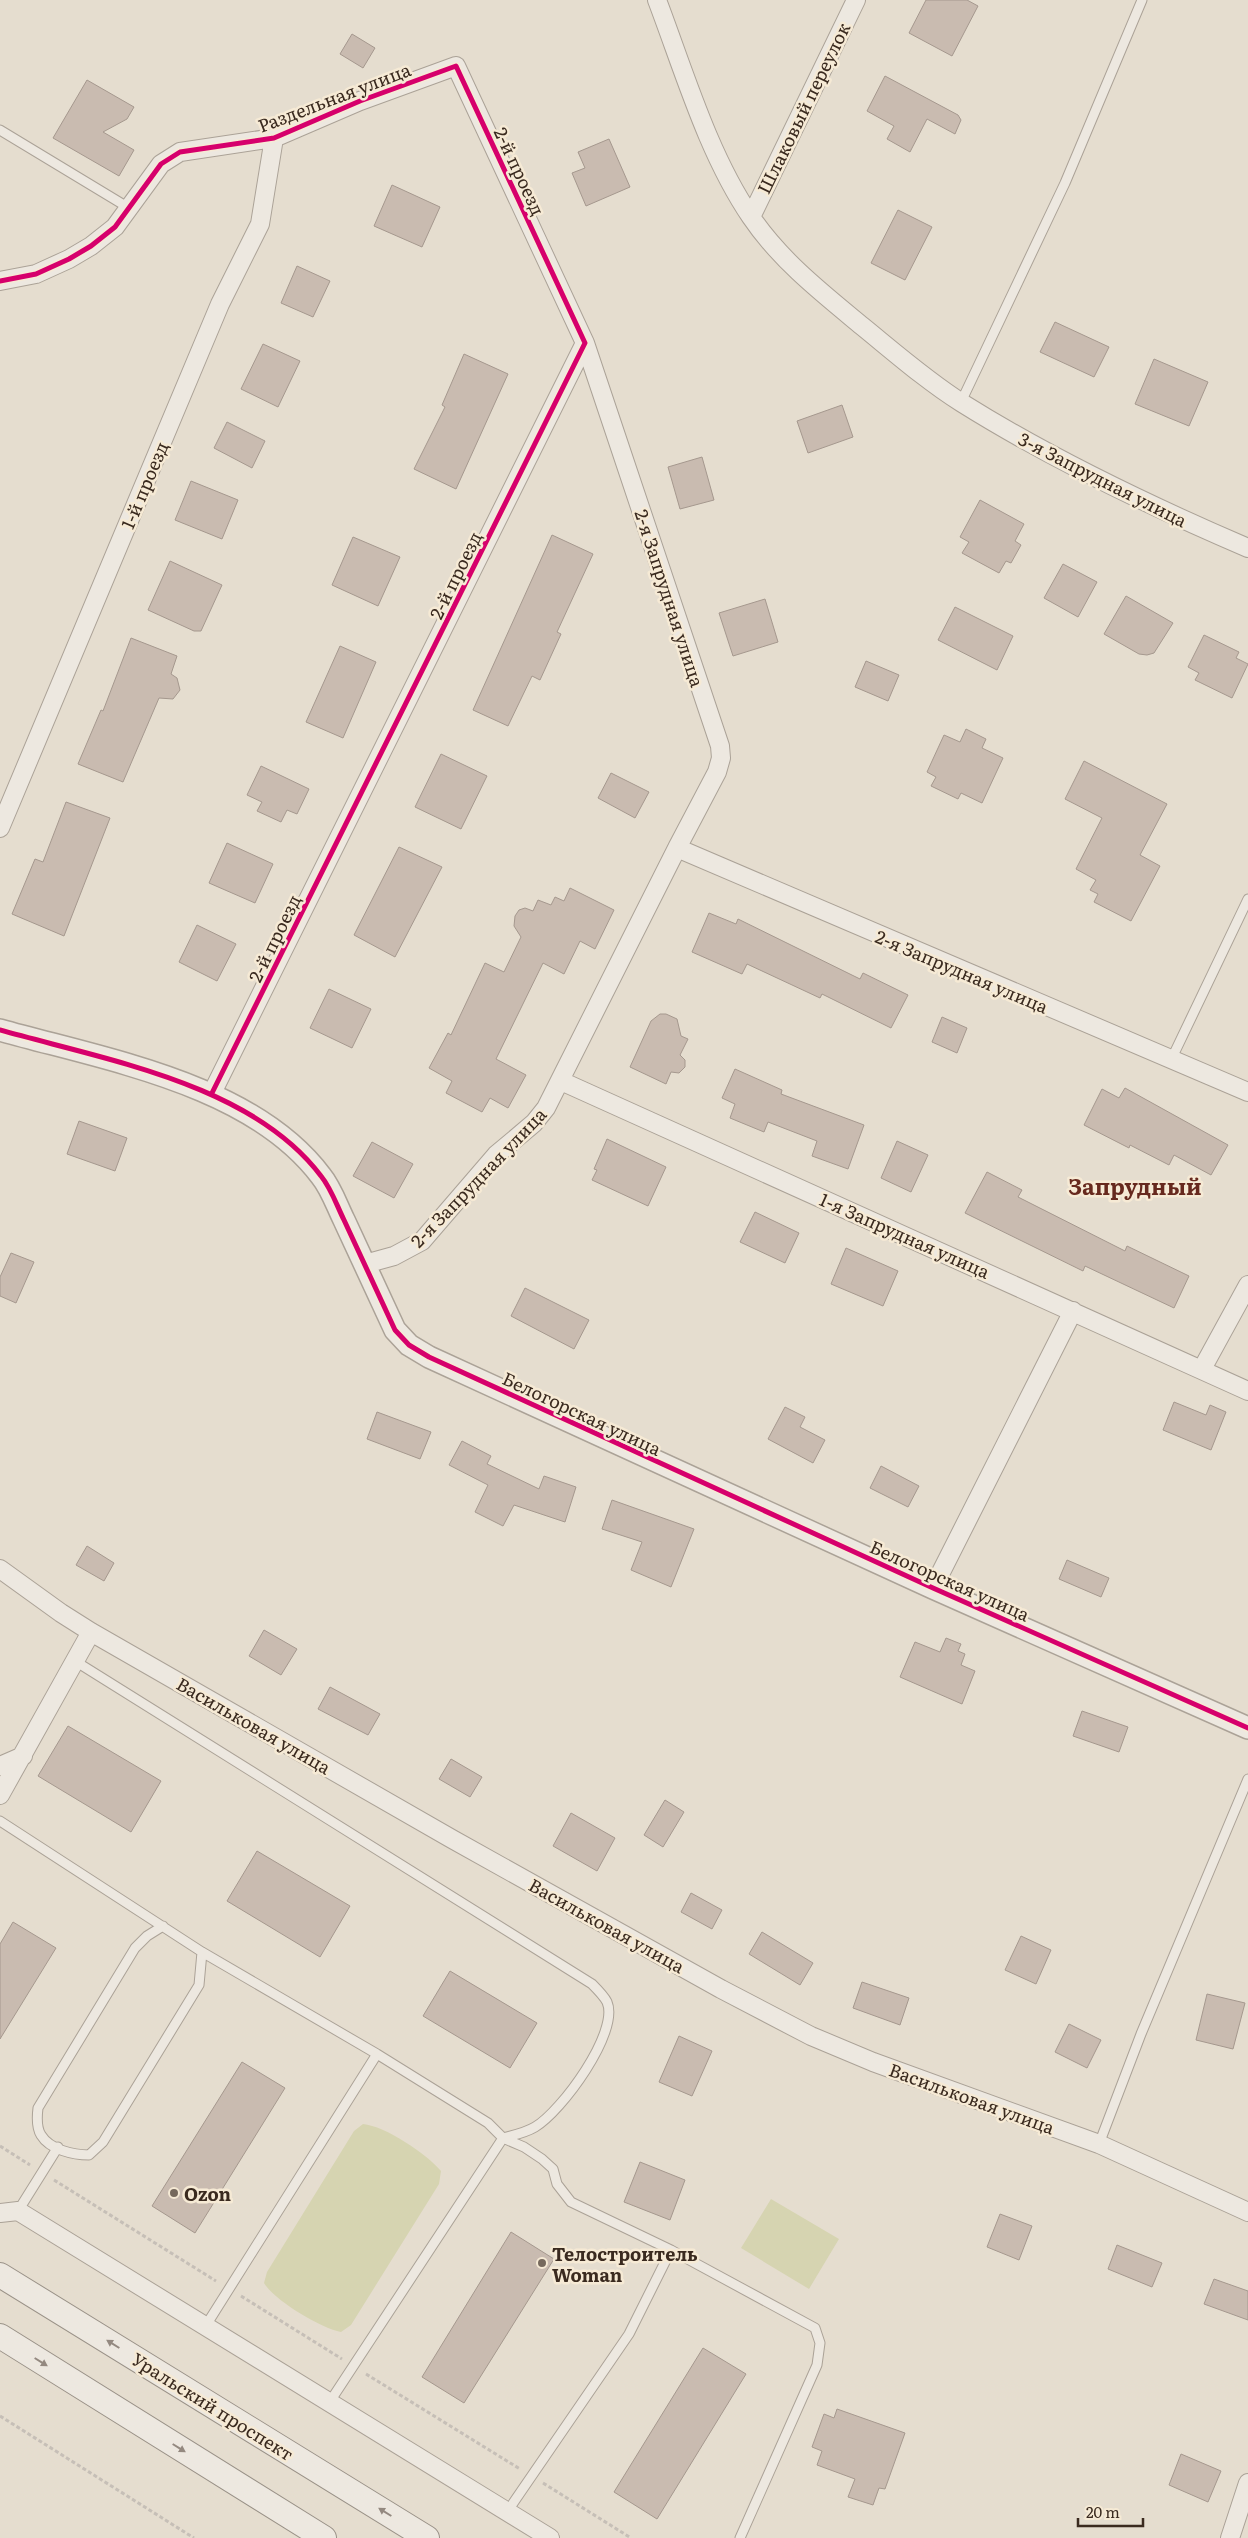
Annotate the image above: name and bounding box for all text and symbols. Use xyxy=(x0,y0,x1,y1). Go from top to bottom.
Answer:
street label: Шлаковый переулок xyxy=(750,17,856,198)
street label: Раздельная улица xyxy=(254,55,415,139)
street label: 2-й проезд xyxy=(488,123,552,219)
street label: 3-я Запрудная улица xyxy=(1014,425,1192,533)
street label: 1-й проезд xyxy=(114,437,174,533)
street label: 2-я Запрудная улица xyxy=(629,506,712,691)
street label: 2-й проезд xyxy=(422,527,488,623)
street label: 2-й проезд xyxy=(241,890,307,986)
street label: 2-я Запрудная улица xyxy=(871,922,1053,1020)
street label: 2-я Запрудная улица xyxy=(404,1101,552,1253)
district label: Запрудный xyxy=(1068,1169,1202,1202)
street label: 1-я Запрудная улица xyxy=(816,1185,995,1285)
street label: Белогорская улица xyxy=(498,1364,666,1462)
street label: Белогорская улица xyxy=(866,1533,1035,1628)
street label: Васильковая улица xyxy=(172,1670,337,1780)
street label: Васильковая улица xyxy=(524,1871,690,1979)
street label: Васильковая улица xyxy=(885,2055,1059,2141)
place label: Ozon xyxy=(184,2180,231,2207)
marker: Ozon xyxy=(168,2187,180,2199)
place label: Телостроитель Woman xyxy=(552,2240,698,2288)
marker: Телостроитель Woman xyxy=(536,2257,548,2269)
one-way arrow xyxy=(106,2340,119,2349)
street label: Уральский проспект xyxy=(127,2345,299,2467)
one-way arrow xyxy=(35,2357,48,2367)
one-way arrow xyxy=(173,2443,186,2453)
scale bar xyxy=(1078,2496,1143,2528)
text: 20 m xyxy=(1086,2500,1120,2523)
one-way arrow xyxy=(378,2508,392,2517)

